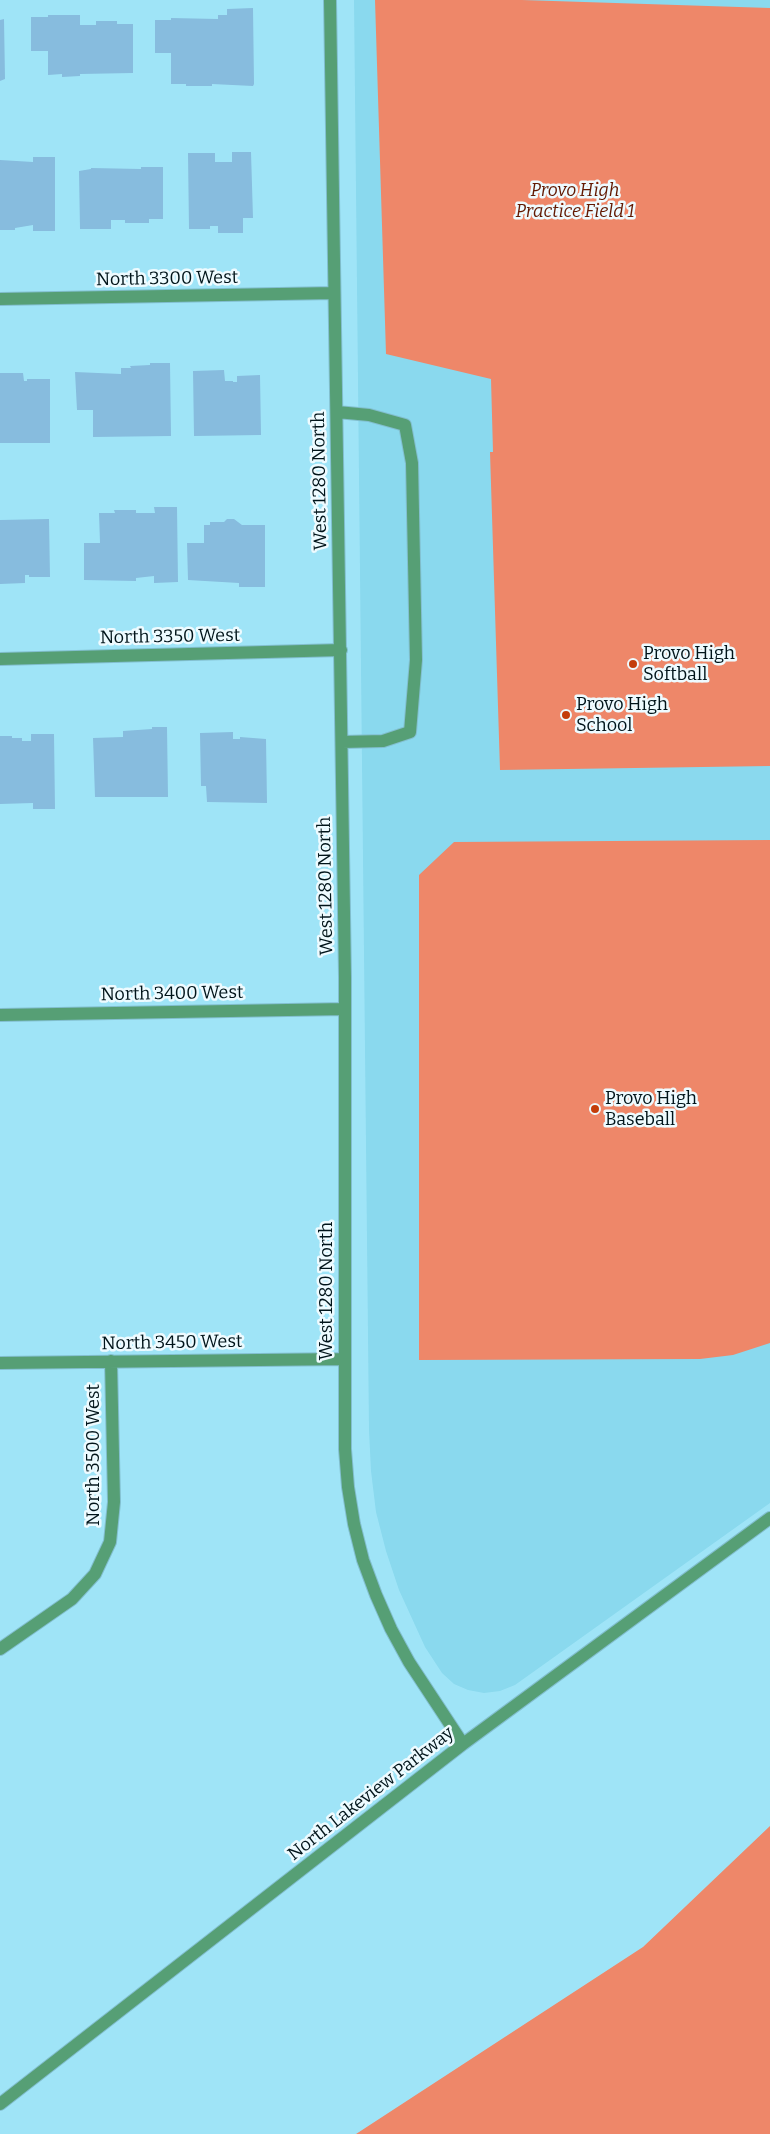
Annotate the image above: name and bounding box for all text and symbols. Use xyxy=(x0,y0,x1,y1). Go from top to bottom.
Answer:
park label: Provo High Practice Field 1 xyxy=(516,180,634,222)
street label: North 3300 West xyxy=(96,267,238,291)
street label: West 1280 North xyxy=(308,412,332,550)
street label: North 3350 West xyxy=(100,625,240,649)
place label: Provo High Softball xyxy=(643,643,735,686)
marker: Provo High Softball xyxy=(627,658,639,670)
place label: Provo High School xyxy=(576,694,668,736)
marker: Provo High School xyxy=(560,709,572,721)
street label: West 1280 North xyxy=(314,817,338,955)
street label: North 3400 West xyxy=(100,982,244,1006)
place label: Provo High Baseball xyxy=(605,1088,697,1130)
marker: Provo High Baseball xyxy=(589,1103,601,1115)
street label: West 1280 North xyxy=(316,1222,338,1360)
street label: North 3450 West xyxy=(101,1331,243,1355)
street label: North 3500 West xyxy=(83,1384,105,1526)
street label: North Lakeview Parkway xyxy=(284,1722,458,1866)

